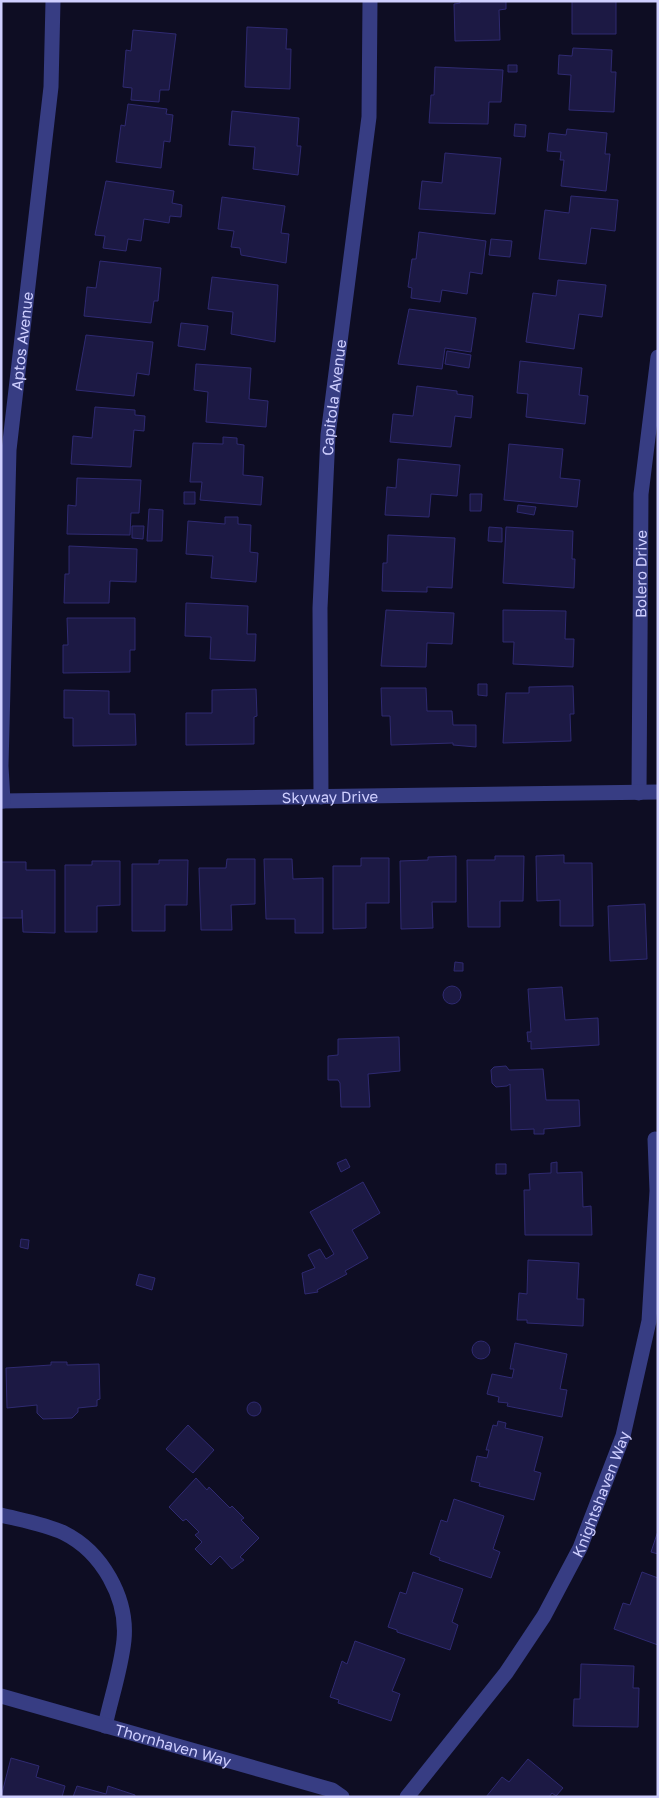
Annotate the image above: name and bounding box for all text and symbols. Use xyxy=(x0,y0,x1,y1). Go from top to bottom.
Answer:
street label: Aptos Avenue xyxy=(7,290,36,391)
street label: Capitola Avenue xyxy=(318,338,349,456)
street label: Bolero Drive xyxy=(631,530,650,618)
street label: Skyway Drive xyxy=(282,787,379,806)
street label: Knightshaven Way xyxy=(568,1429,633,1560)
street label: Thornhaven Way xyxy=(113,1720,234,1770)

